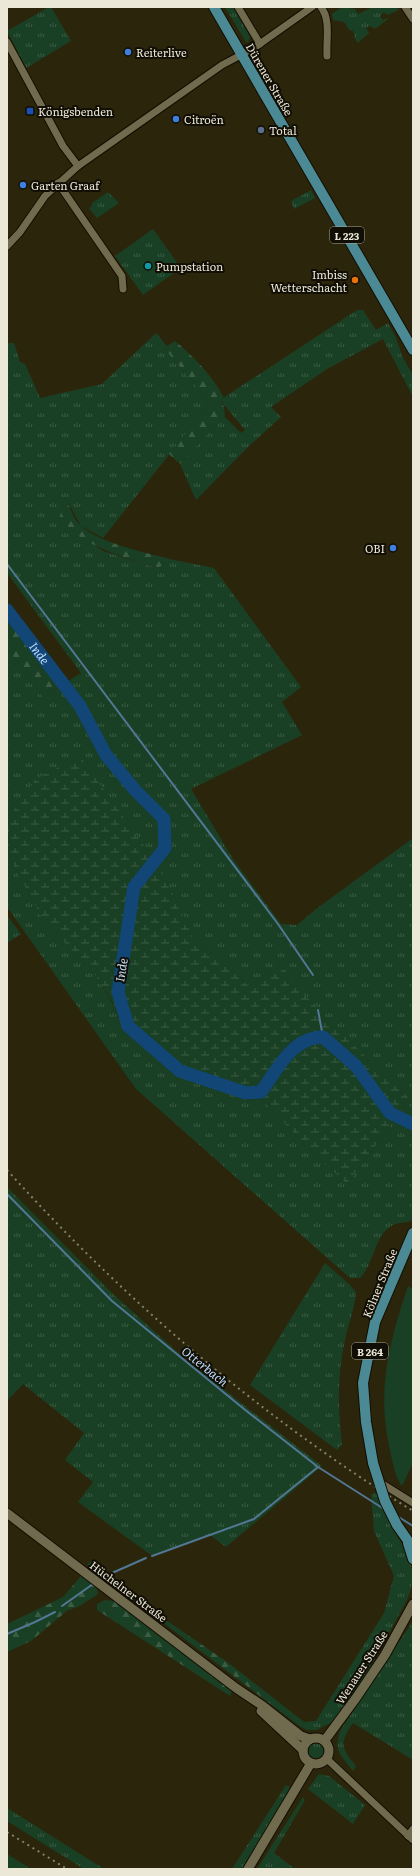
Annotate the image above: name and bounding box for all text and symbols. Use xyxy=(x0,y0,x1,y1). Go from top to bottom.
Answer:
street label: Dürener Straße xyxy=(243,40,297,118)
place label: Reiterlive xyxy=(136,44,187,60)
marker: Reiterlive xyxy=(123,47,133,57)
place label: Königsbenden xyxy=(38,103,113,119)
marker: Königsbenden xyxy=(25,106,35,116)
place label: Citroën xyxy=(184,111,224,127)
marker: Citroën xyxy=(171,114,181,124)
place label: Total xyxy=(269,122,297,138)
marker: Total xyxy=(256,125,266,135)
place label: Garten Graaf xyxy=(31,177,100,193)
marker: Garten Graaf xyxy=(18,180,28,190)
road number: L 223 xyxy=(330,227,364,243)
place label: Pumpstation xyxy=(156,258,223,274)
marker: Pumpstation xyxy=(143,261,153,271)
place label: Imbiss Wetterschacht xyxy=(270,266,348,295)
marker: Imbiss Wetterschacht xyxy=(350,275,360,285)
place label: OBI xyxy=(365,540,385,556)
marker: OBI xyxy=(388,543,398,553)
water label: Inde xyxy=(25,638,54,668)
water label: Inde xyxy=(110,957,132,983)
street label: Kölner Straße xyxy=(358,1246,400,1320)
water label: Otterbach xyxy=(178,1342,232,1390)
road number: B 264 xyxy=(352,1343,388,1359)
street label: Hüchelner Straße xyxy=(87,1557,171,1626)
street label: Wenauer Straße xyxy=(331,1627,391,1707)

